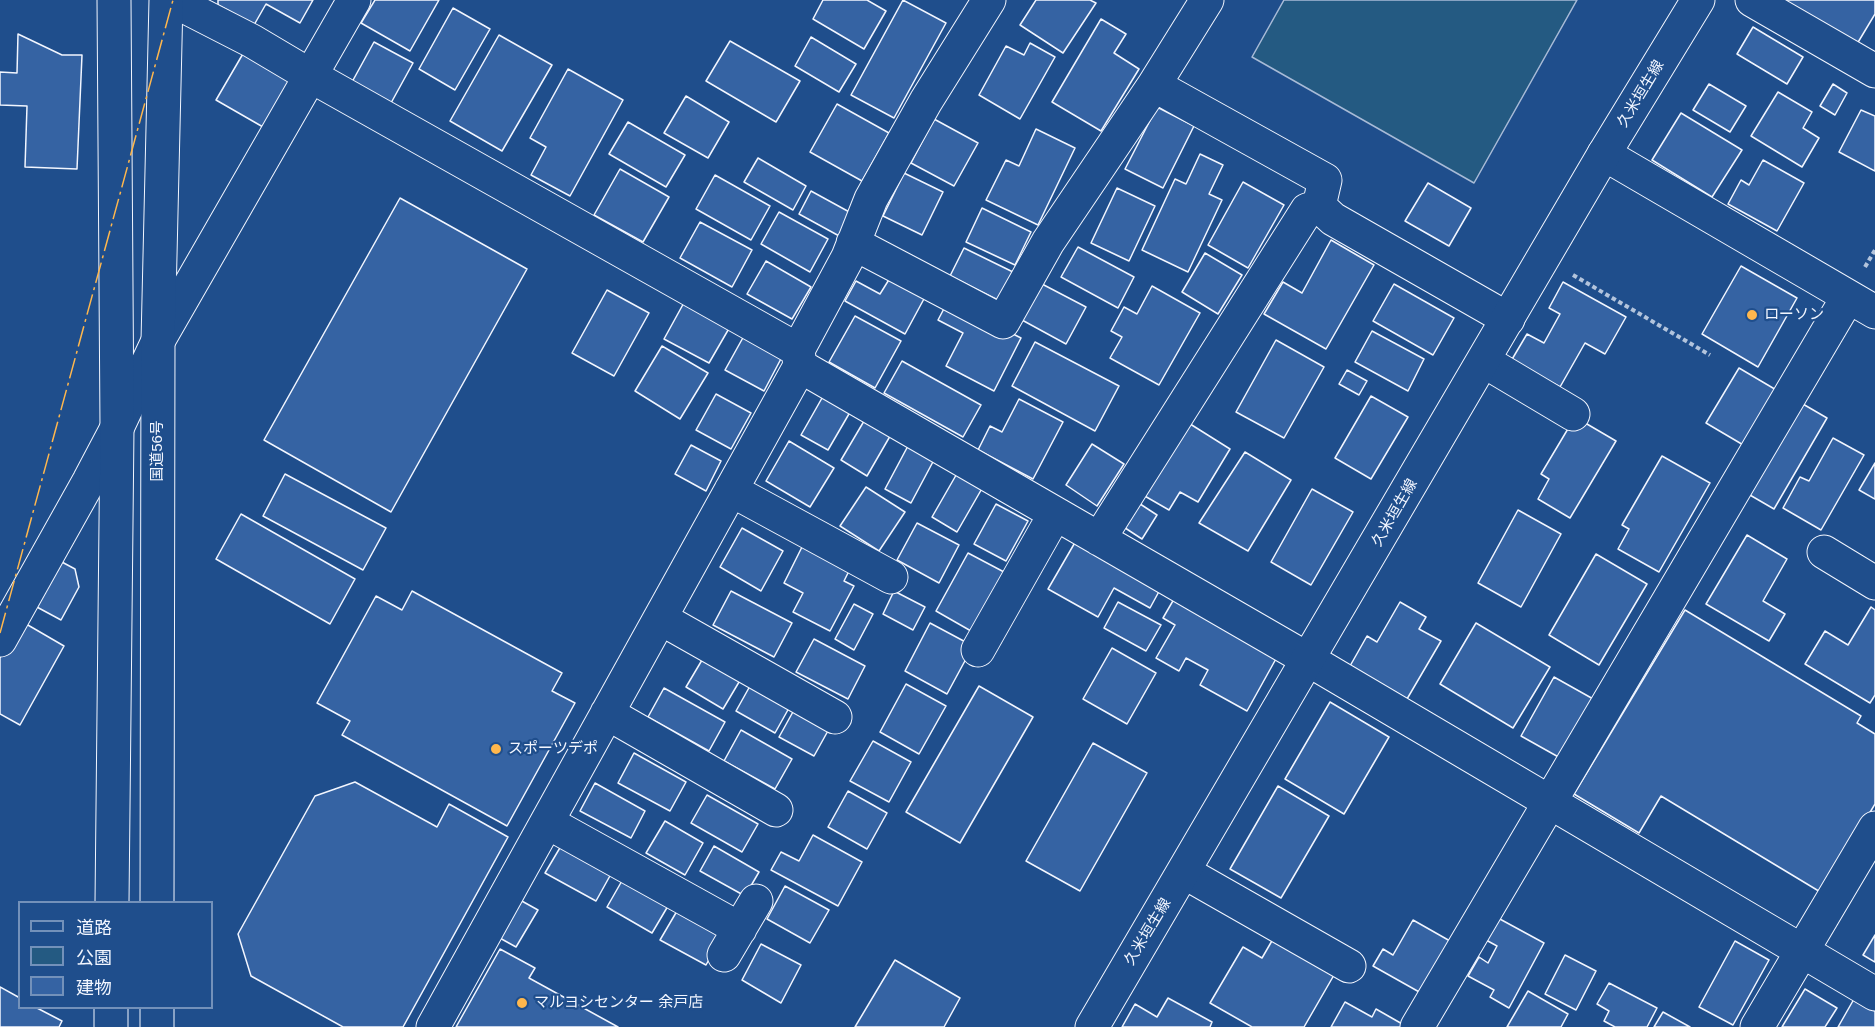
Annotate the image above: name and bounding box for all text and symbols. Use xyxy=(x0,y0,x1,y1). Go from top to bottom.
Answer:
street label: 久米垣生線 xyxy=(1614,57,1668,131)
place label: ローソン xyxy=(1764,306,1824,324)
marker: ローソン xyxy=(1745,308,1759,322)
street label: 国道56号 xyxy=(149,420,167,482)
street label: 久米垣生線 xyxy=(1368,476,1422,550)
place label: スポーツデポ xyxy=(508,740,598,758)
marker: スポーツデポ xyxy=(489,742,503,756)
street label: 久米垣生線 xyxy=(1121,895,1175,969)
legend xyxy=(18,901,213,1009)
text: 道路 xyxy=(76,918,112,938)
text: 公園 xyxy=(76,948,112,968)
text: 建物 xyxy=(76,978,112,998)
place label: マルヨシセンター 余戸店 xyxy=(534,994,703,1012)
marker: マルヨシセンター 余戸店 xyxy=(515,996,529,1010)

